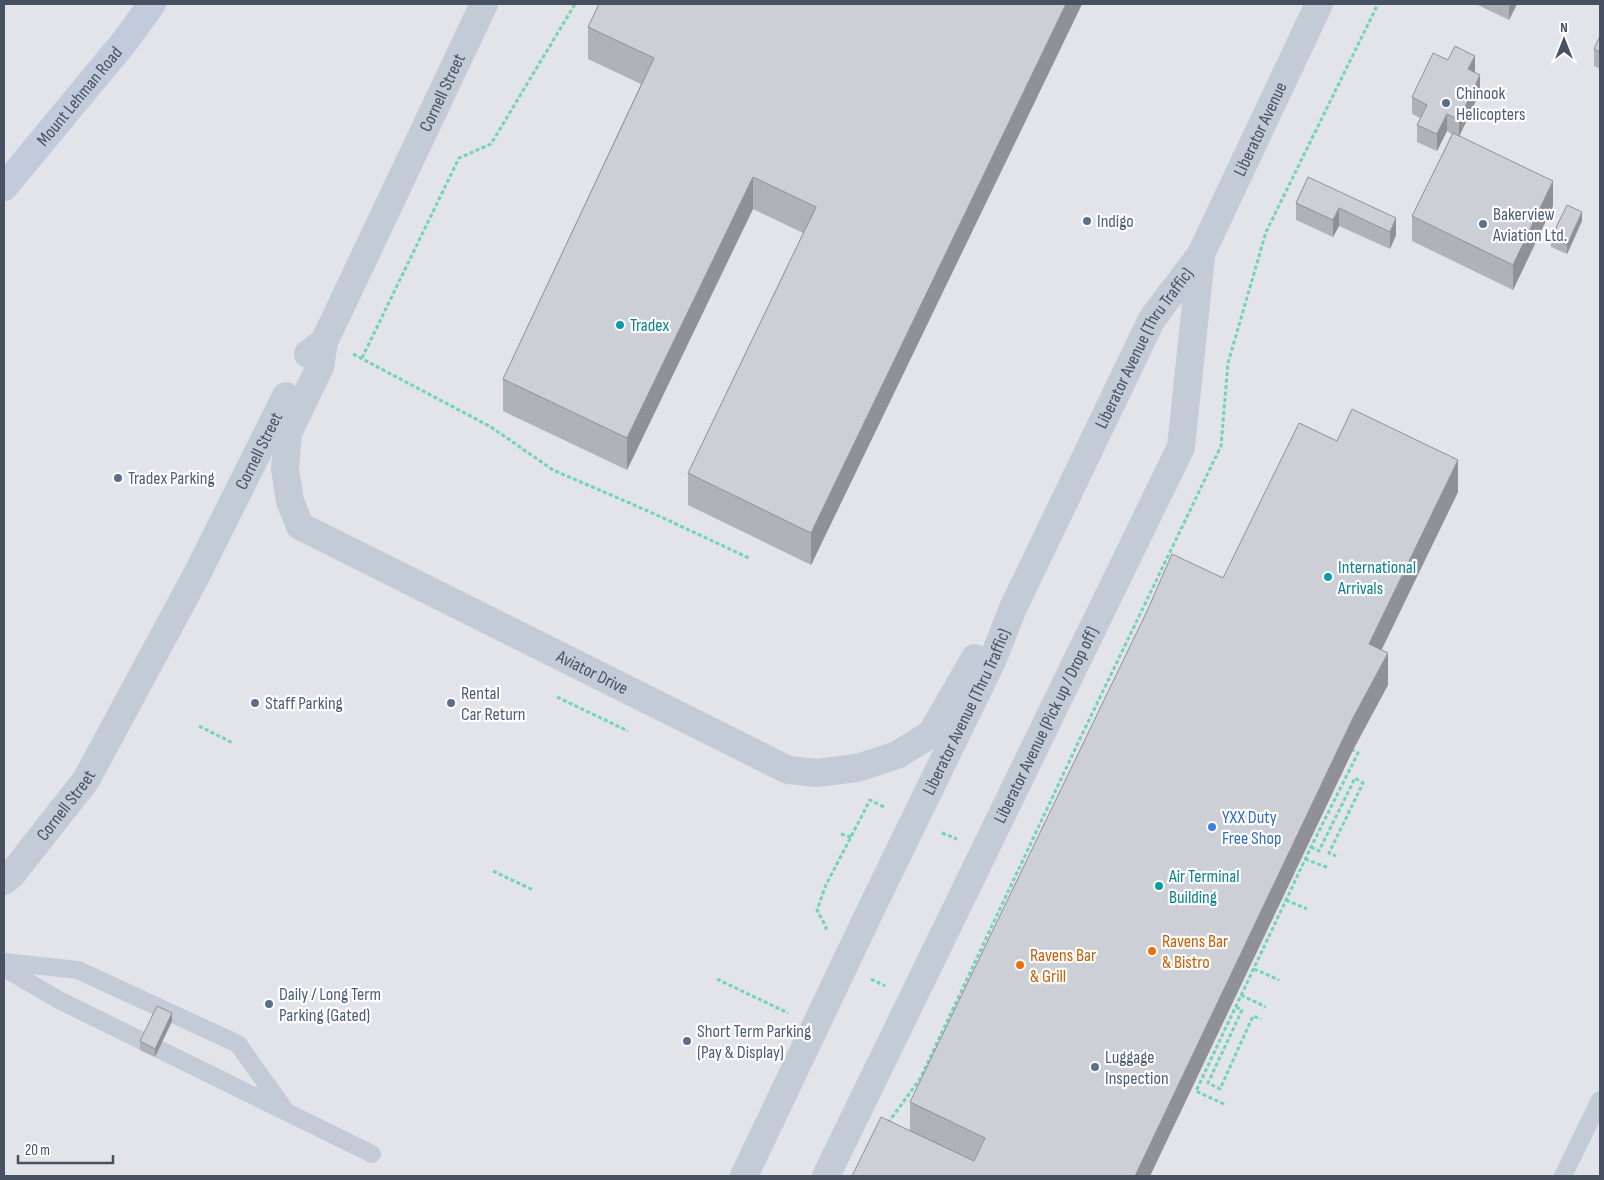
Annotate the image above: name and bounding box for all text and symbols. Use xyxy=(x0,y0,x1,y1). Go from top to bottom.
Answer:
north arrow xyxy=(1539,15,1589,65)
text: N xyxy=(1560,19,1568,36)
street label: Mount Lehman Road xyxy=(33,43,127,150)
street label: Cornell Street xyxy=(415,50,470,135)
street label: Liberator Avenue xyxy=(1229,79,1292,180)
place label: Chinook Helicopters xyxy=(1456,83,1525,125)
marker: Chinook Helicopters xyxy=(1440,97,1452,109)
place label: Bakerview Aviation Ltd. xyxy=(1492,204,1567,246)
place label: Indigo xyxy=(1097,211,1134,232)
marker: Indigo xyxy=(1081,215,1093,227)
marker: Bakerview Aviation Ltd. xyxy=(1477,218,1489,230)
street label: Liberator Avenue (Thru Traffic) xyxy=(1091,264,1198,432)
place label: Tradex xyxy=(630,315,669,336)
marker: Tradex xyxy=(614,319,626,331)
street label: Cornell Street xyxy=(231,408,287,493)
place label: Tradex Parking xyxy=(128,468,215,489)
marker: Tradex Parking xyxy=(112,472,124,484)
place label: International Arrivals xyxy=(1337,557,1416,599)
marker: International Arrivals xyxy=(1322,571,1334,583)
street label: Liberator Avenue (Pick up / Drop off) xyxy=(989,623,1103,827)
street label: Liberator Avenue (Thru Traffic) xyxy=(918,626,1015,798)
street label: Aviator Drive xyxy=(552,646,631,699)
place label: Rental Car Return xyxy=(461,683,526,725)
place label: Staff Parking xyxy=(265,693,343,714)
marker: Staff Parking xyxy=(249,697,261,709)
marker: Rental Car Return xyxy=(445,697,457,709)
street label: Cornell Street xyxy=(32,766,101,845)
place label: YXX Duty Free Shop xyxy=(1222,807,1281,849)
marker: YXX Duty Free Shop xyxy=(1206,821,1218,833)
place label: Air Terminal Building xyxy=(1168,866,1240,908)
marker: Air Terminal Building xyxy=(1153,880,1165,892)
place label: Ravens Bar & Bistro xyxy=(1162,931,1228,973)
place label: Ravens Bar & Grill xyxy=(1030,945,1096,987)
marker: Ravens Bar & Bistro xyxy=(1146,945,1158,957)
marker: Ravens Bar & Grill xyxy=(1014,959,1026,971)
place label: Daily / Long Term Parking (Gated) xyxy=(279,984,381,1026)
marker: Daily / Long Term Parking (Gated) xyxy=(263,998,275,1010)
place label: Short Term Parking (Pay & Display) xyxy=(697,1021,811,1063)
marker: Short Term Parking (Pay & Display) xyxy=(681,1035,693,1047)
place label: Luggage Inspection xyxy=(1105,1047,1169,1089)
marker: Luggage Inspection xyxy=(1089,1061,1101,1073)
scale bar xyxy=(18,1132,112,1164)
text: 20 m xyxy=(25,1141,50,1160)

